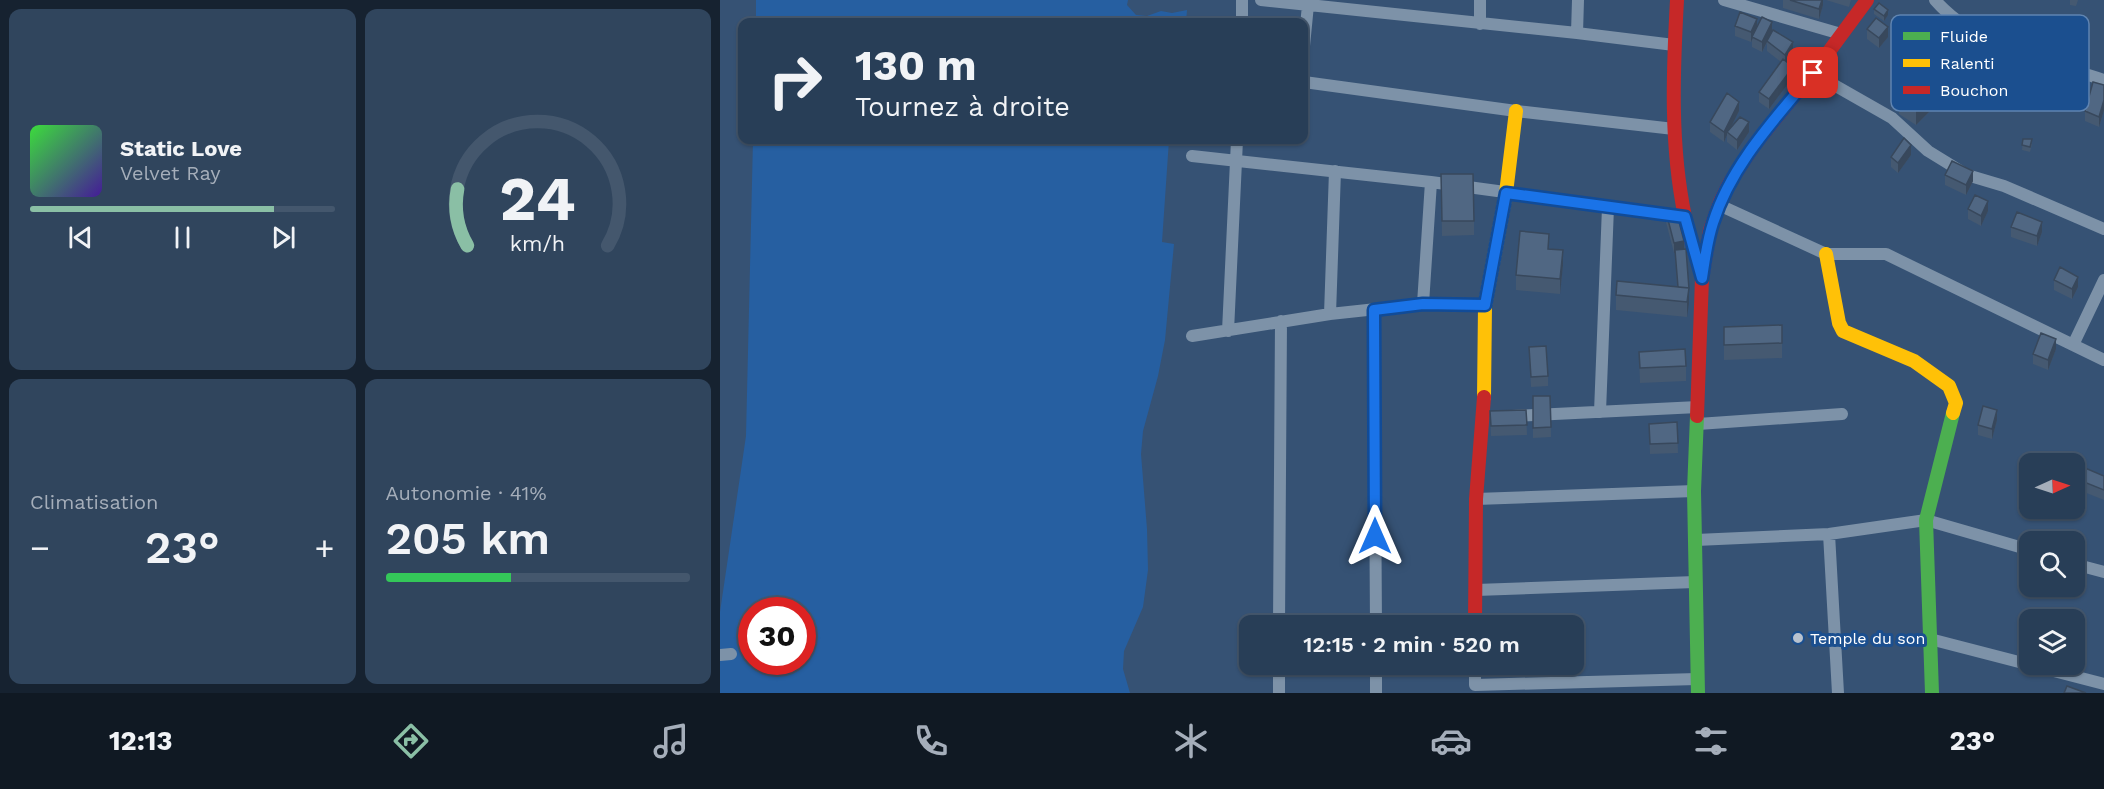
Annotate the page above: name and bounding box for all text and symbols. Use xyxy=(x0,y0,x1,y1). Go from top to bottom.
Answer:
legend xyxy=(1891,15,2089,111)
text: Fluide xyxy=(1940,27,1988,46)
text: 130 m xyxy=(855,41,977,90)
icon: right xyxy=(756,42,834,120)
pin xyxy=(1787,47,1838,98)
text: Ralenti xyxy=(1940,54,1995,73)
icon: arrive xyxy=(1796,56,1829,89)
text: Bouchon xyxy=(1940,81,2008,100)
text: Tournez à droite xyxy=(855,91,1070,123)
text: Static Love xyxy=(120,136,242,161)
text: Velvet Ray xyxy=(120,161,221,185)
text: 24 xyxy=(499,163,576,236)
icon: previous xyxy=(64,221,97,254)
icon: pause xyxy=(166,221,199,254)
icon: next xyxy=(267,221,300,254)
text: km/h xyxy=(510,232,565,257)
north arrow xyxy=(2019,453,2085,519)
map controls xyxy=(2019,453,2085,675)
text: Autonomie · 41% xyxy=(386,481,547,505)
text: Climatisation xyxy=(30,490,158,514)
position arrow xyxy=(1343,504,1407,568)
text: 205 km xyxy=(386,512,550,565)
text: 23° xyxy=(145,521,220,574)
text: − xyxy=(30,528,50,567)
text: + xyxy=(315,528,334,567)
button: search xyxy=(2019,531,2085,597)
speed limit sign: 30 xyxy=(738,597,816,675)
button: layers xyxy=(2019,609,2085,675)
place label: Temple du son xyxy=(1810,629,1925,648)
marker: Temple du son xyxy=(1791,631,1805,645)
text: 12:15 · 2 min · 520 m xyxy=(1303,632,1520,657)
icon: directions xyxy=(390,720,432,762)
icon: music xyxy=(650,720,692,762)
icon: phone xyxy=(910,720,952,762)
icon: climate xyxy=(1170,720,1212,762)
icon: car xyxy=(1430,720,1472,762)
icon: filters xyxy=(1690,720,1732,762)
text: 12:13 xyxy=(109,725,172,757)
text: 23° xyxy=(1950,725,1995,757)

